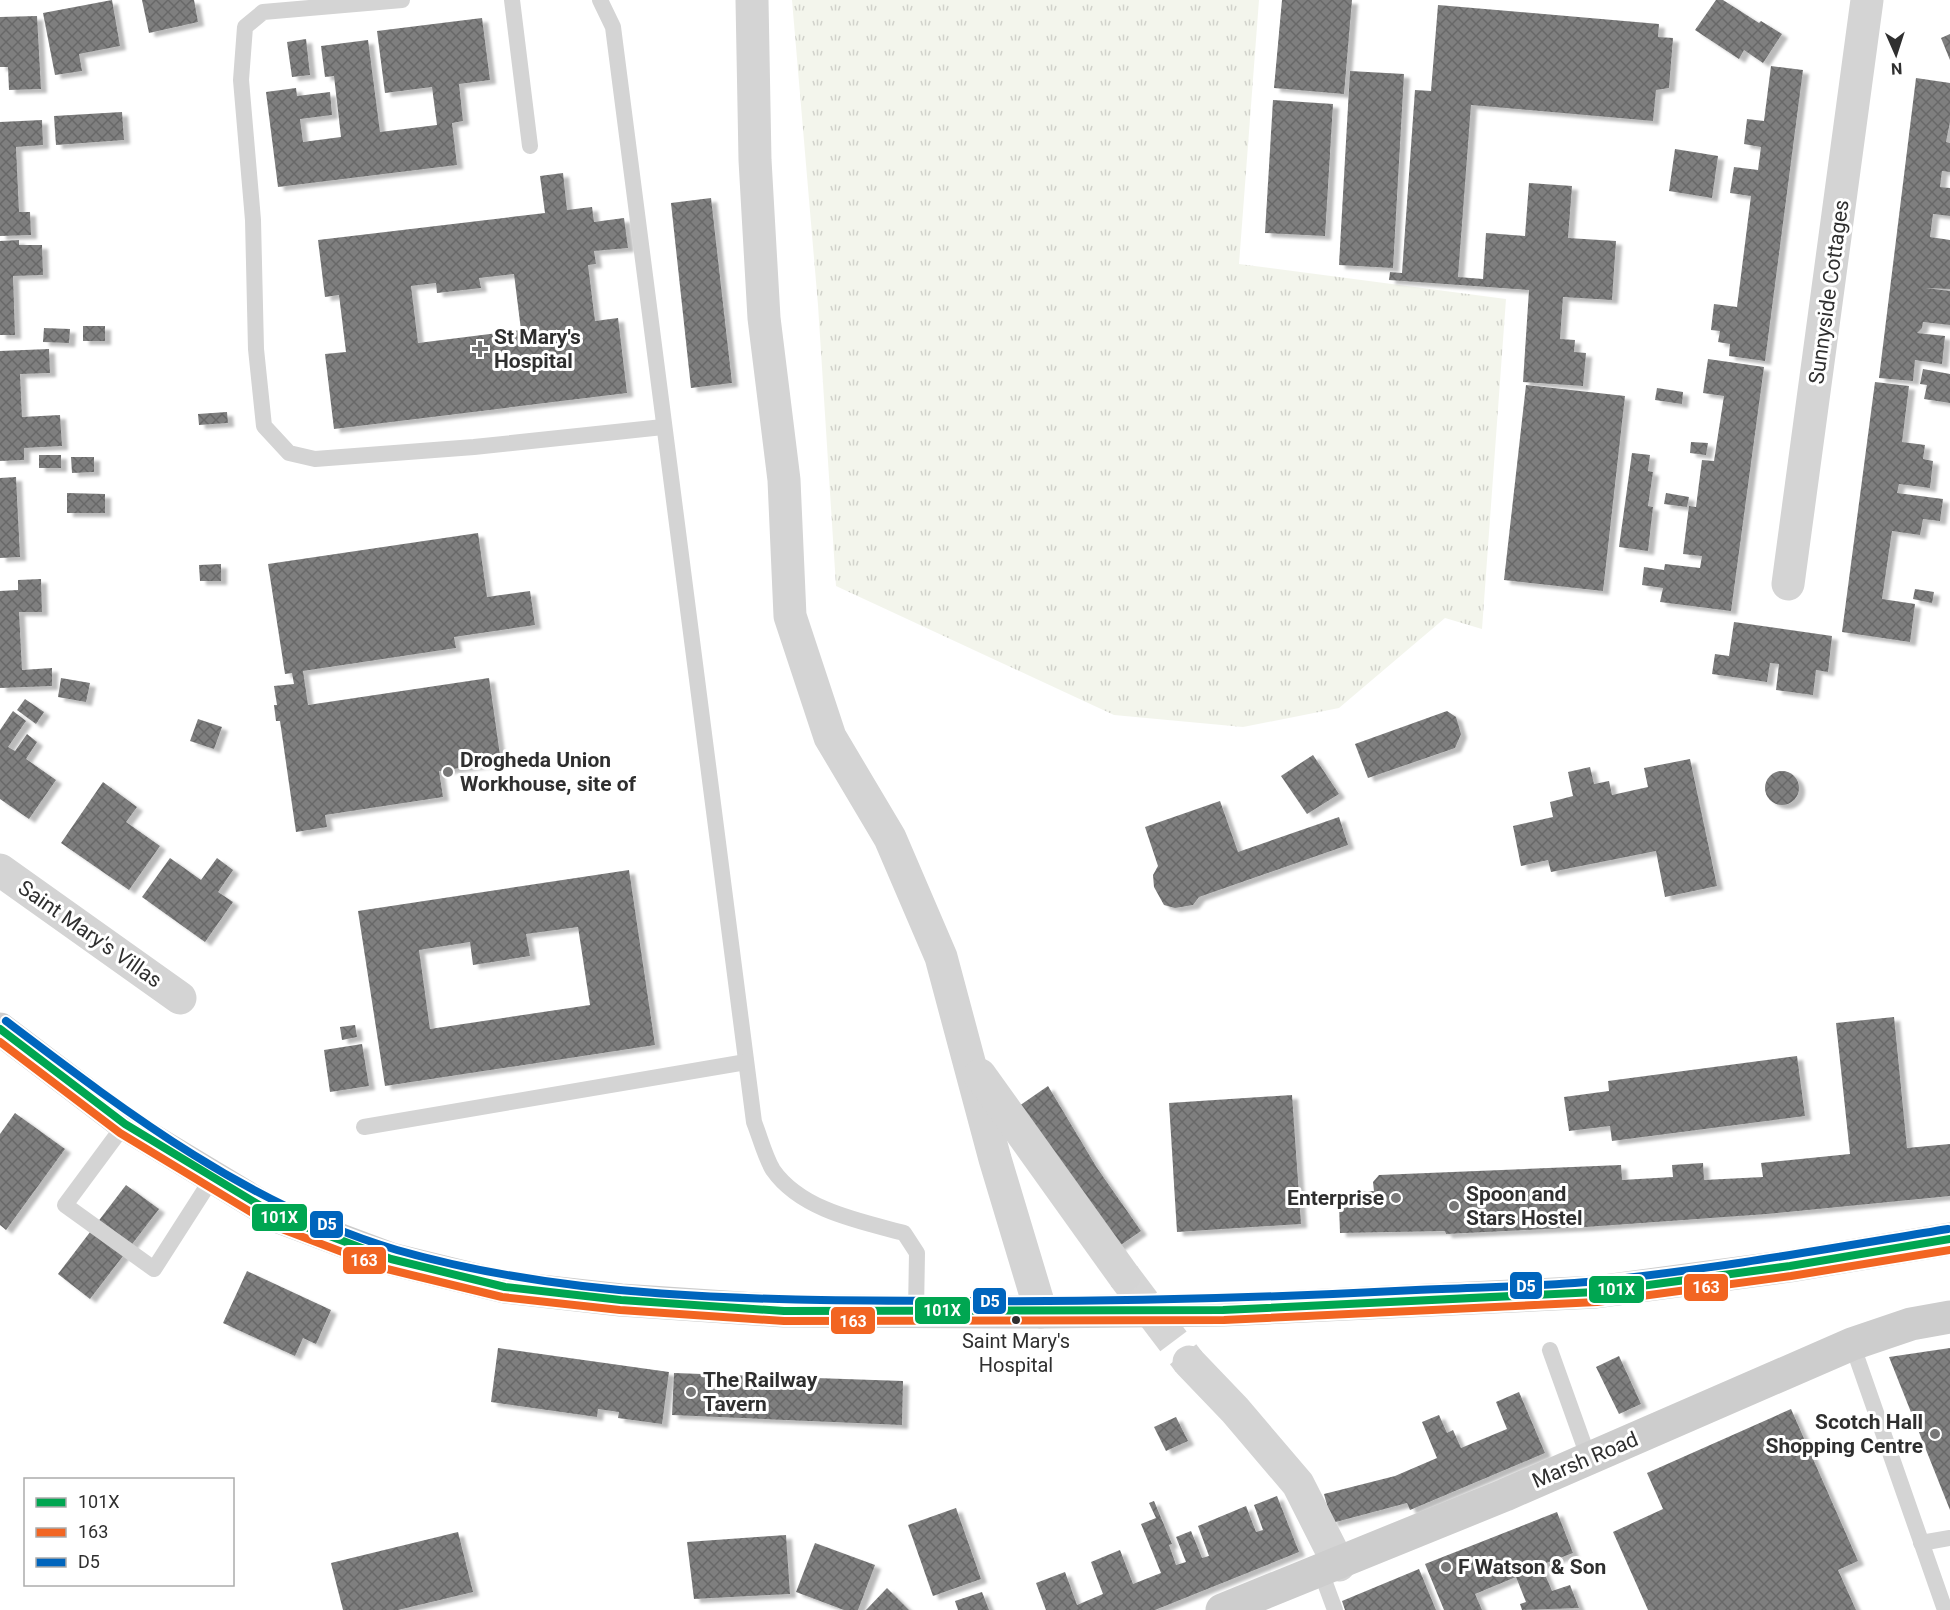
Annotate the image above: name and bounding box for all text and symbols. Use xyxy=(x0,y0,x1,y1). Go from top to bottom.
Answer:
north arrow xyxy=(1866,24,1926,84)
text: N xyxy=(1891,59,1903,78)
street label: Sunnyside Cottages xyxy=(1804,198,1854,386)
place label: St Mary's Hospital xyxy=(494,325,581,373)
marker: St Mary's Hospital xyxy=(471,340,489,358)
place label: Drogheda Union Workhouse, site of xyxy=(460,748,637,796)
marker: Drogheda Union Workhouse, site of xyxy=(441,765,455,779)
street label: Saint Mary's Villas xyxy=(14,876,166,992)
place label: Spoon and Stars Hostel xyxy=(1466,1182,1582,1230)
place label: Enterprise xyxy=(1287,1186,1384,1210)
marker: Enterprise xyxy=(1389,1191,1403,1205)
marker: Spoon and Stars Hostel xyxy=(1447,1199,1461,1213)
line badge: 101X xyxy=(251,1203,308,1232)
text: 101X xyxy=(260,1208,298,1227)
line badge: D5 xyxy=(309,1210,344,1239)
text: D5 xyxy=(317,1215,337,1234)
line badge: 163 xyxy=(342,1246,387,1275)
text: 163 xyxy=(350,1251,378,1270)
line badge: D5 xyxy=(1509,1271,1543,1300)
line badge: 163 xyxy=(1683,1273,1729,1302)
line badge: 101X xyxy=(1588,1275,1645,1304)
text: D5 xyxy=(1516,1277,1536,1296)
text: 163 xyxy=(1692,1278,1720,1297)
text: 101X xyxy=(1597,1280,1635,1299)
line badge: D5 xyxy=(972,1287,1007,1315)
text: D5 xyxy=(980,1292,1000,1311)
line badge: 101X xyxy=(914,1296,971,1325)
text: 101X xyxy=(923,1301,961,1320)
line badge: 163 xyxy=(830,1306,876,1335)
text: 163 xyxy=(839,1312,867,1331)
marker: Saint Mary's Hospital xyxy=(1010,1314,1022,1326)
place label: Saint Mary's Hospital xyxy=(962,1329,1070,1377)
place label: The Railway Tavern xyxy=(703,1368,818,1416)
marker: The Railway Tavern xyxy=(684,1385,698,1399)
place label: Scotch Hall Shopping Centre xyxy=(1765,1410,1923,1458)
street label: Marsh Road xyxy=(1528,1427,1642,1493)
marker: Scotch Hall Shopping Centre xyxy=(1928,1427,1942,1441)
legend xyxy=(24,1478,234,1586)
text: 101X xyxy=(78,1491,120,1512)
text: 163 xyxy=(78,1521,108,1542)
text: D5 xyxy=(78,1551,100,1572)
place label: F Watson & Son xyxy=(1458,1555,1606,1579)
marker: F Watson & Son xyxy=(1439,1560,1453,1574)

